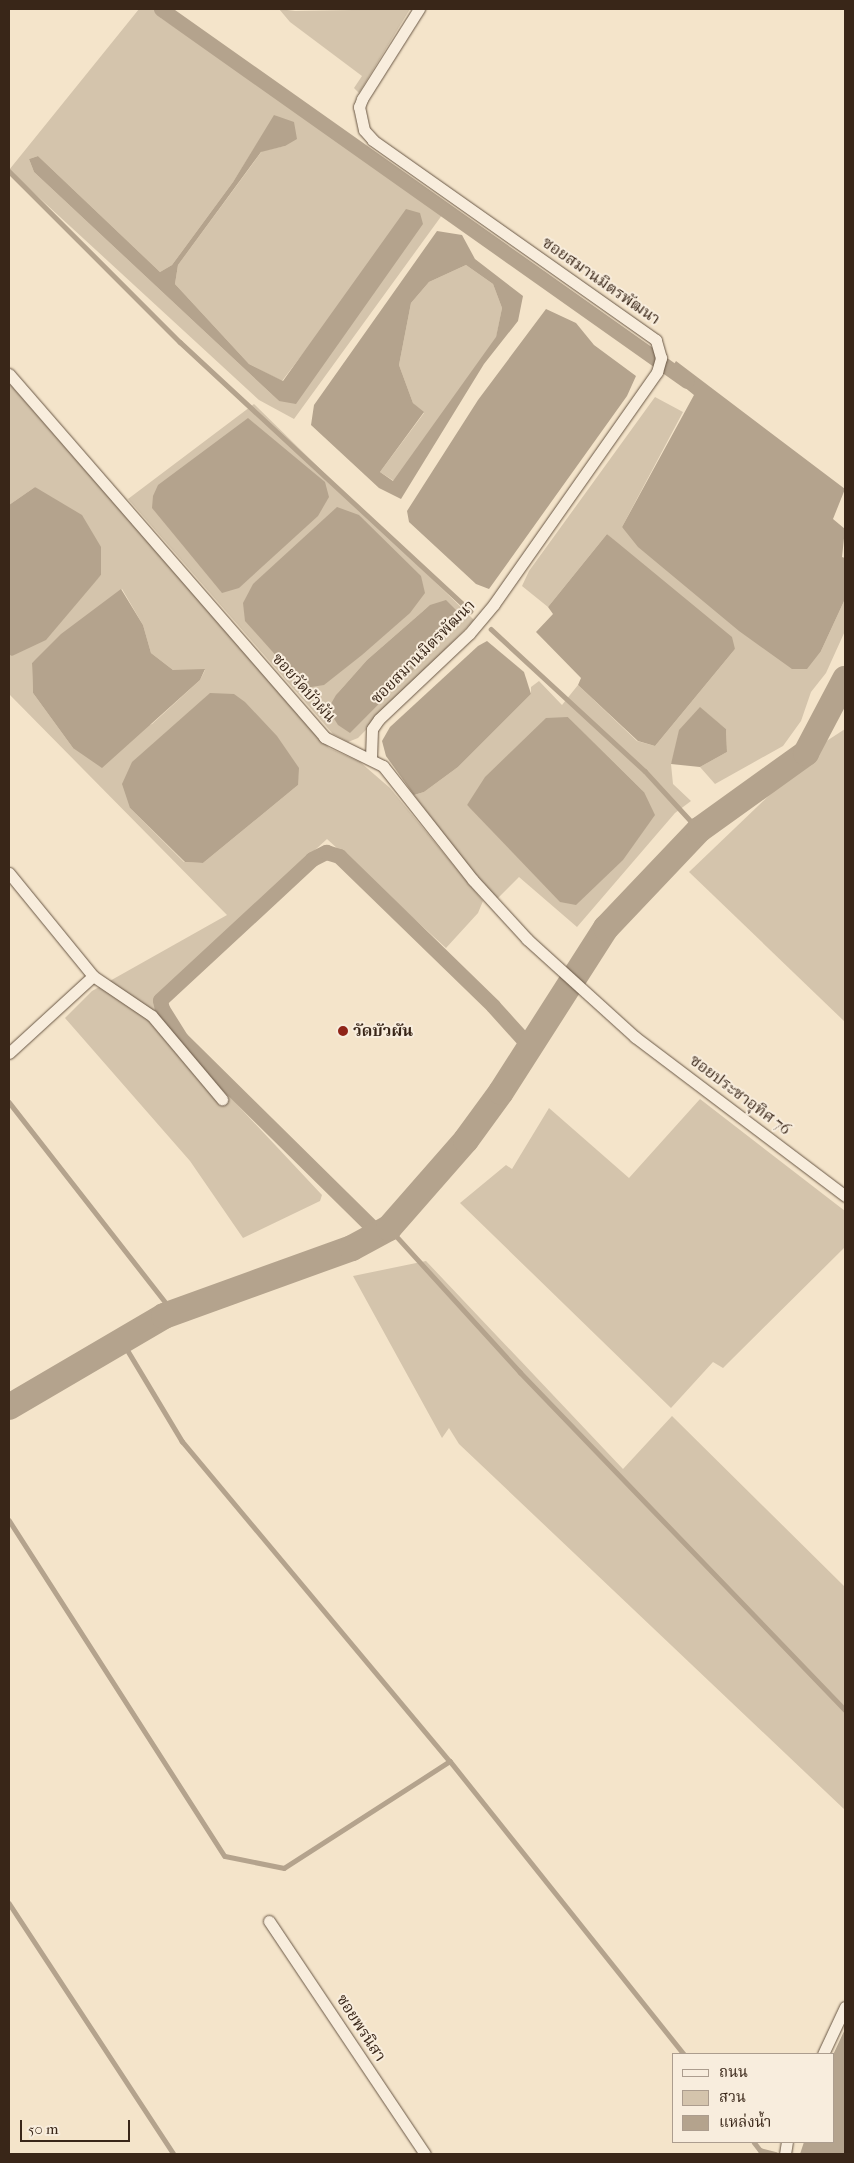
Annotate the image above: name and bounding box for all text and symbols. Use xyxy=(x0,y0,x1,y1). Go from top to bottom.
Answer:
street label: ซอยสมานมิตรพัฒนา xyxy=(538,233,664,329)
street label: ซอยสมานมิตรพัฒนา xyxy=(367,596,479,708)
street label: ซอยวัดบัวผัน xyxy=(268,649,340,727)
place label: วัดบัวผัน xyxy=(353,1021,413,1041)
marker: วัดบัวผัน xyxy=(337,1025,349,1037)
street label: ซอยประชาอุทิศ 76 xyxy=(686,1051,794,1139)
street label: ซอยพรนิสา xyxy=(332,1991,390,2065)
legend xyxy=(672,2053,834,2143)
text: ถนน xyxy=(719,2063,748,2081)
text: สวน xyxy=(719,2088,746,2106)
scale bar xyxy=(22,2110,132,2142)
text: แหล่งน้ำ xyxy=(719,2113,771,2131)
text: 50 m xyxy=(28,2120,58,2138)

